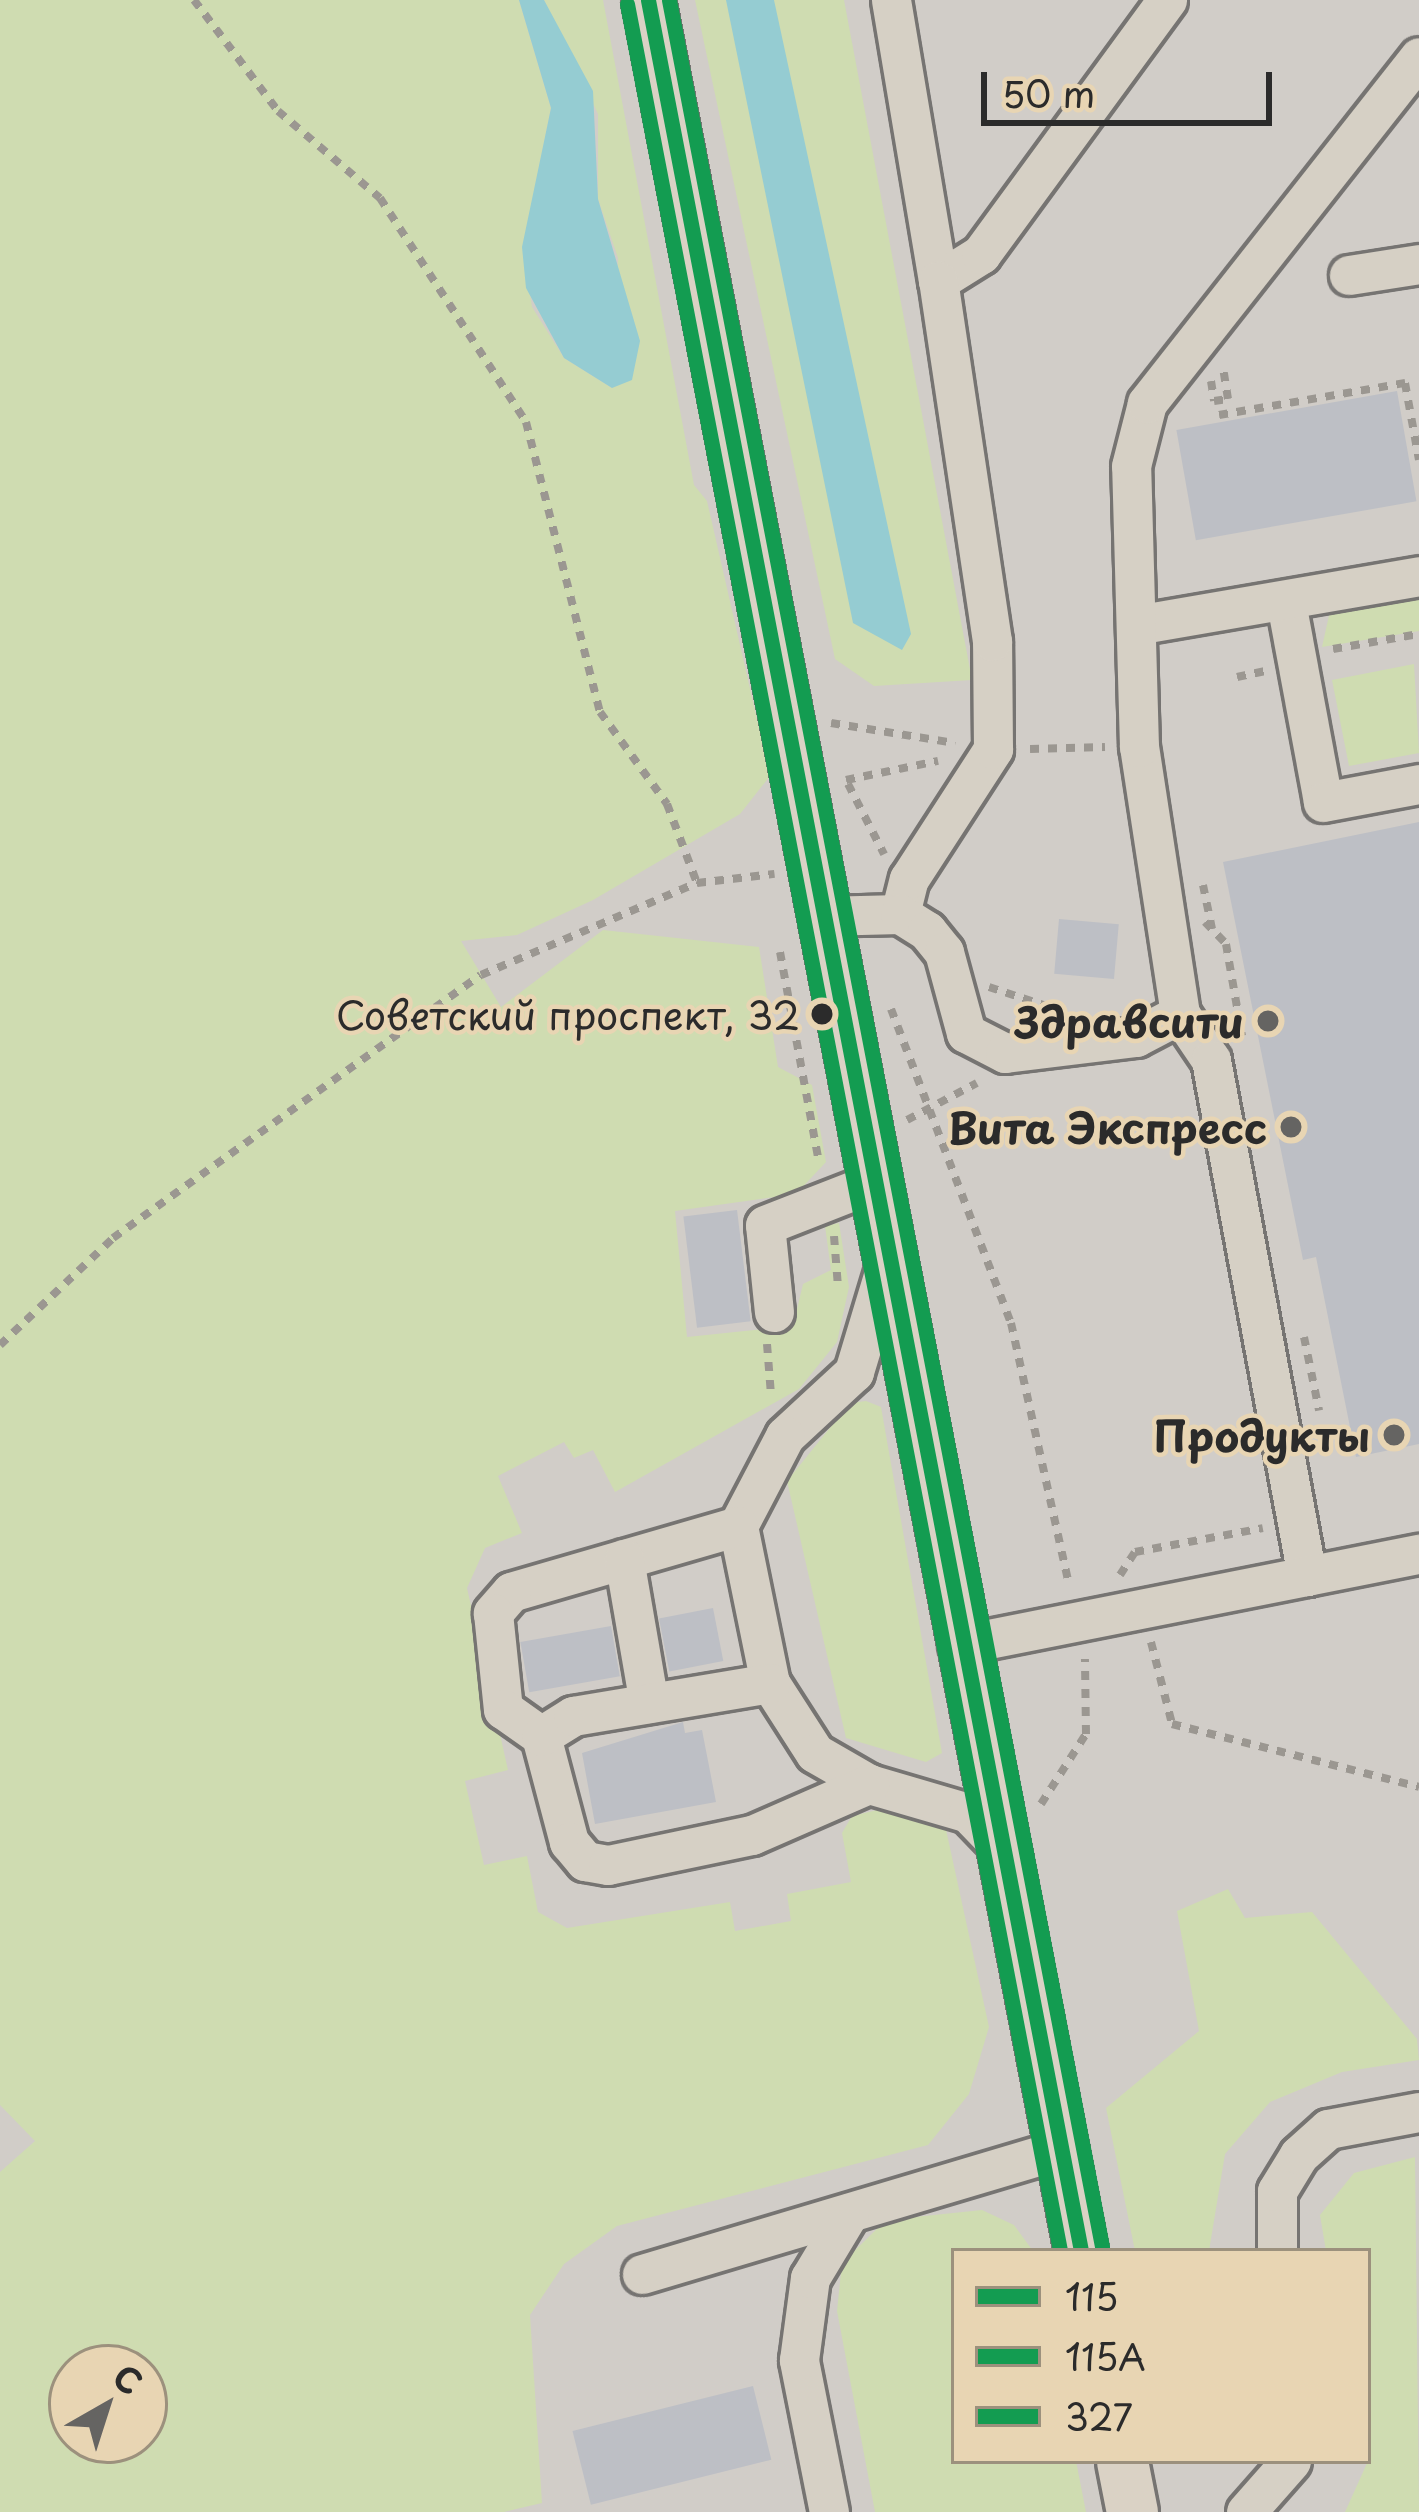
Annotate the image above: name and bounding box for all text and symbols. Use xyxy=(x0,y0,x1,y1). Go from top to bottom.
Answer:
scale bar xyxy=(987,48,1278,122)
text: 50 m xyxy=(1002,66,1095,120)
place label: Советский проспект, 32 xyxy=(335,991,800,1037)
place label: Здравсити xyxy=(1015,996,1244,1046)
marker: Советский проспект, 32 xyxy=(811,1003,833,1025)
marker: Здравсити xyxy=(1255,1008,1281,1034)
place label: Вита Экспресс xyxy=(948,1102,1267,1152)
marker: Вита Экспресс xyxy=(1278,1114,1304,1140)
place label: Продукты xyxy=(1154,1410,1370,1460)
marker: Продукты xyxy=(1381,1422,1407,1448)
legend xyxy=(951,2248,1371,2464)
text: 115 xyxy=(1065,2269,1118,2323)
text: 115А xyxy=(1065,2329,1146,2383)
north arrow xyxy=(48,2344,168,2464)
text: С xyxy=(103,2351,154,2406)
text: 327 xyxy=(1065,2389,1133,2443)

